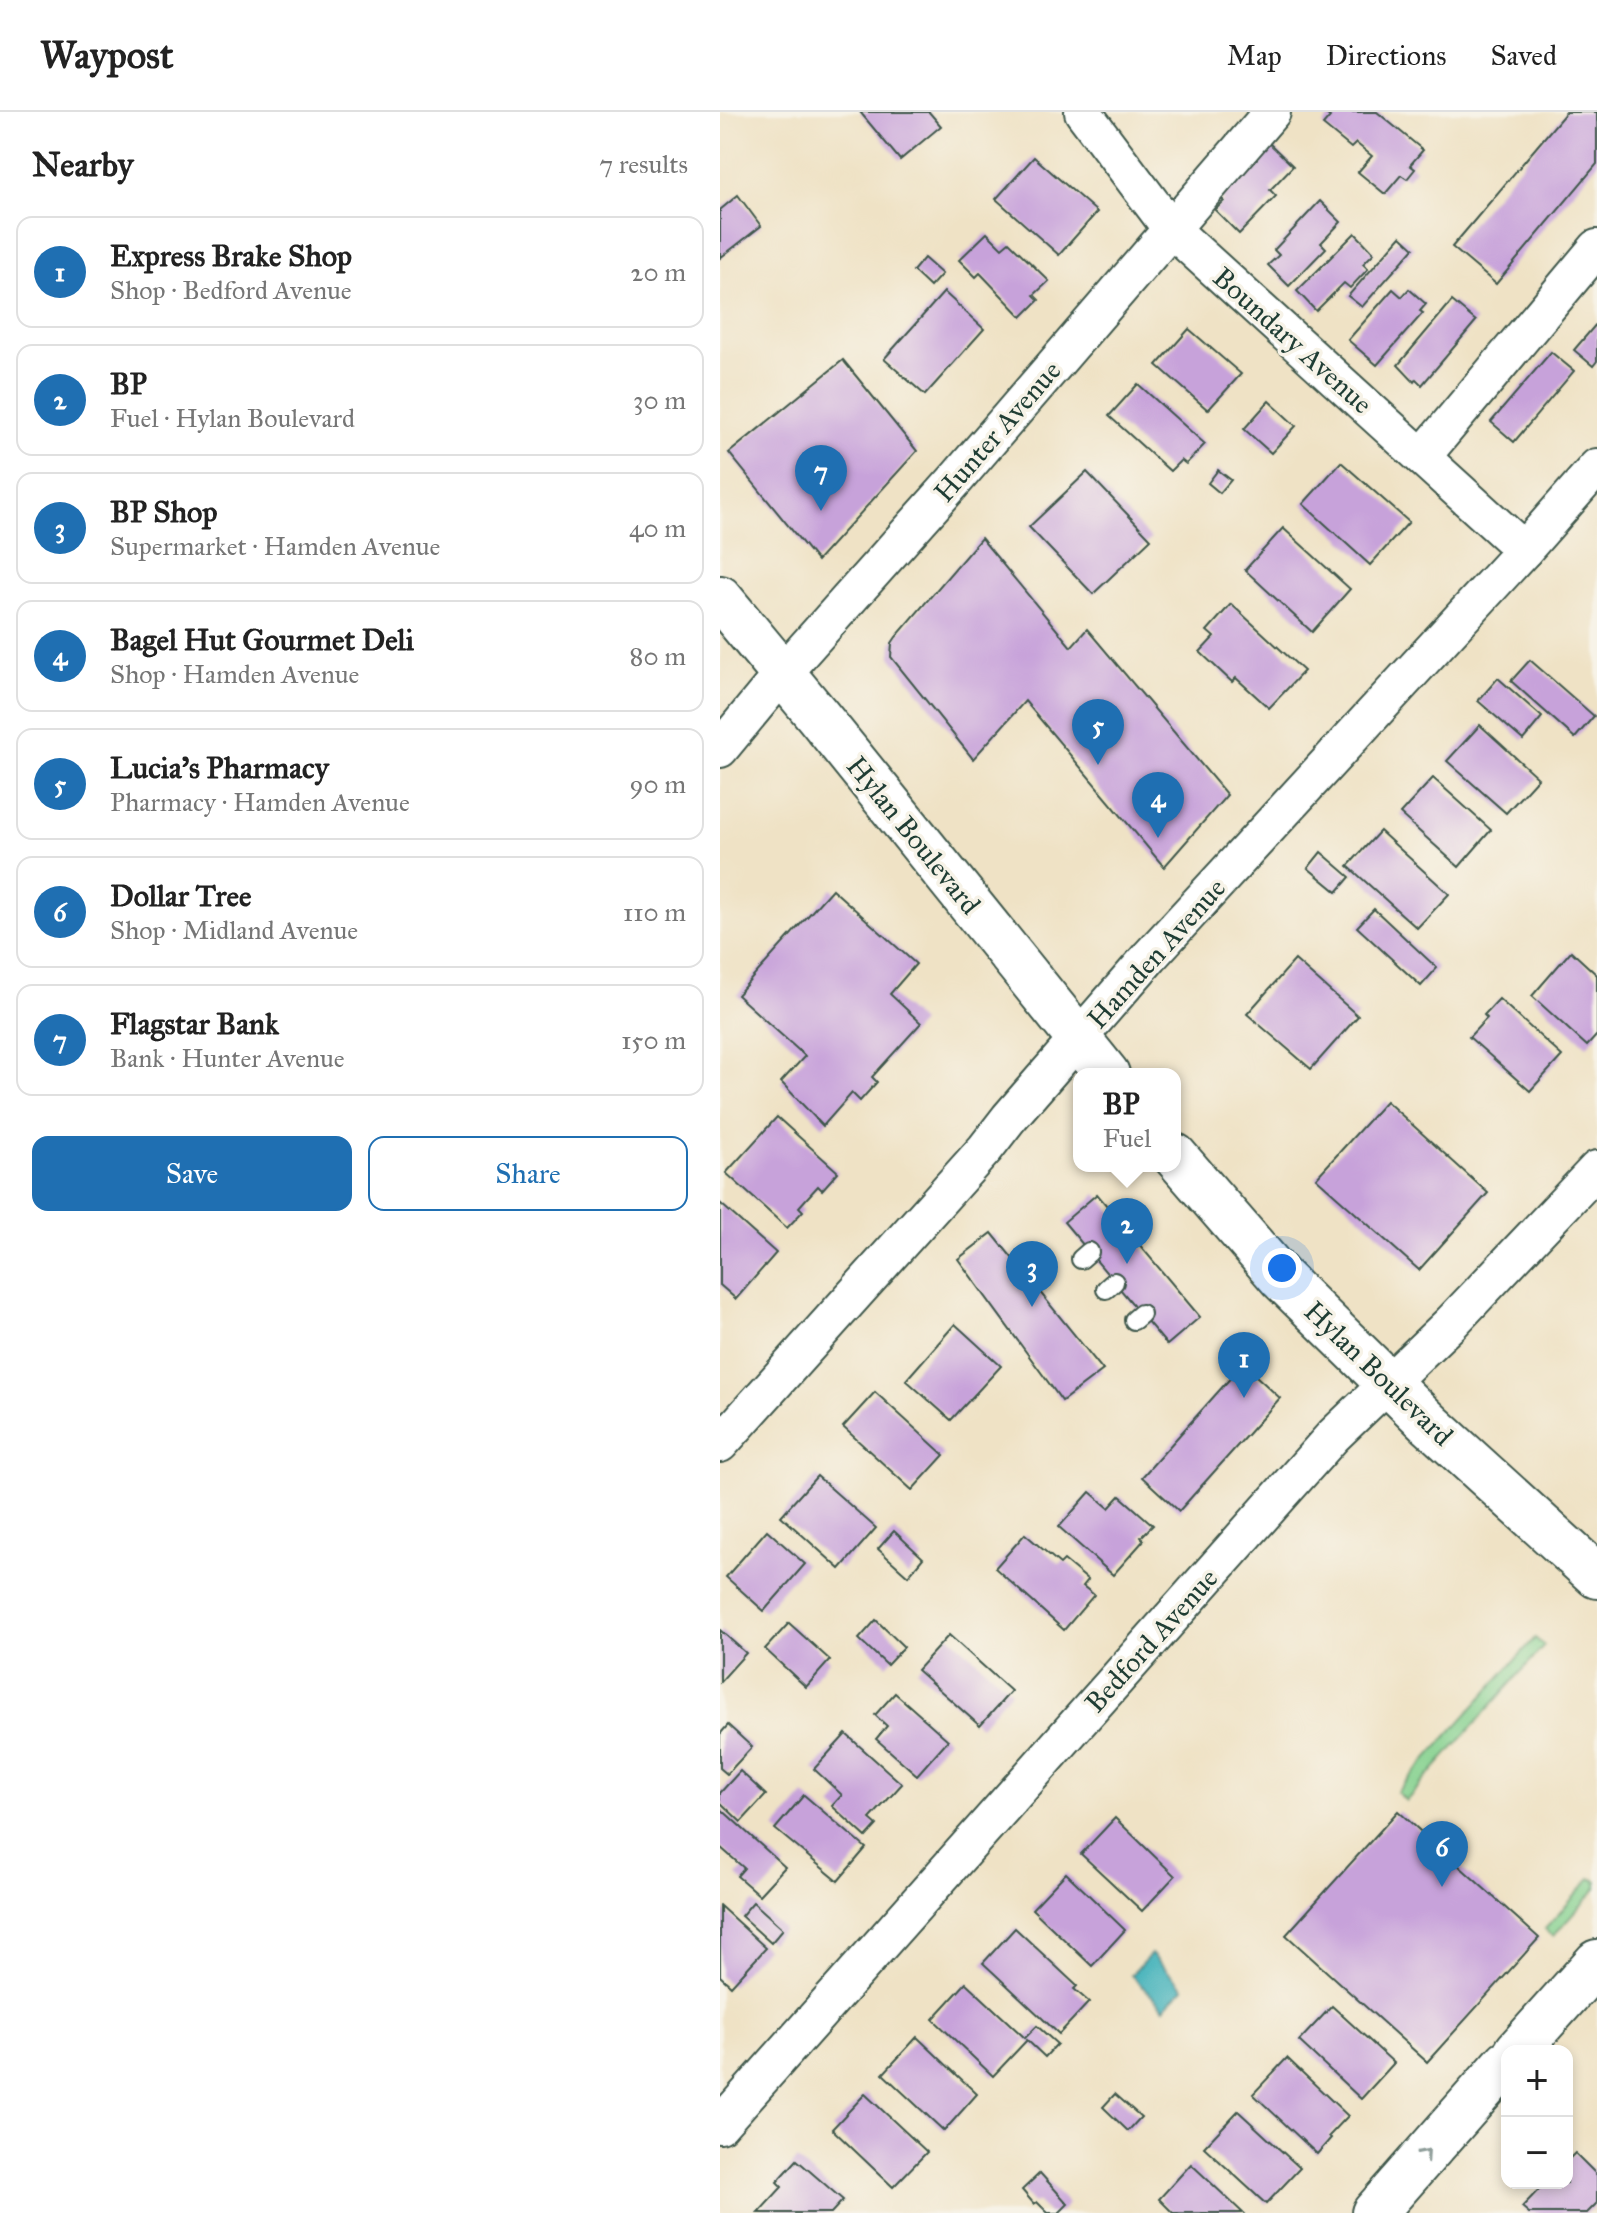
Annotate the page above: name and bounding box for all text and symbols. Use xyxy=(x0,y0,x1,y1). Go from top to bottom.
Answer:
text: Waypost xyxy=(40,32,173,78)
text: Map xyxy=(1227,38,1282,73)
text: Directions xyxy=(1326,38,1447,73)
text: Saved xyxy=(1491,38,1557,73)
text: Nearby xyxy=(32,144,134,185)
text: 7 results xyxy=(599,148,688,180)
text: Express Brake Shop xyxy=(110,238,352,274)
text: 1 xyxy=(55,256,65,288)
text: 20 m xyxy=(631,256,686,288)
street label: Boundary Avenue xyxy=(1206,260,1380,421)
text: Shop · Bedford Avenue xyxy=(110,274,352,306)
street label: Hunter Avenue xyxy=(926,353,1068,509)
text: BP xyxy=(110,366,147,402)
text: 2 xyxy=(54,384,66,416)
text: 30 m xyxy=(633,384,686,416)
text: Fuel · Hylan Boulevard xyxy=(110,402,355,434)
pin: 7 xyxy=(795,445,847,511)
text: BP Shop xyxy=(110,494,217,530)
text: 3 xyxy=(55,512,65,544)
text: 40 m xyxy=(629,512,686,544)
text: Supermarket · Hamden Avenue xyxy=(110,530,440,562)
text: Bagel Hut Gourmet Deli xyxy=(110,622,414,658)
text: 4 xyxy=(53,640,67,672)
text: 80 m xyxy=(630,640,686,672)
text: Shop · Hamden Avenue xyxy=(110,658,359,690)
pin: 5 xyxy=(1072,699,1124,765)
street label: Hylan Boulevard xyxy=(839,749,988,922)
text: Lucia's Pharmacy xyxy=(110,750,329,786)
text: 5 xyxy=(54,768,66,800)
text: 90 m xyxy=(629,768,686,800)
pin: 4 xyxy=(1132,772,1184,838)
text: Pharmacy · Hamden Avenue xyxy=(110,786,410,818)
street label: Hamden Avenue xyxy=(1080,871,1233,1036)
text: Dollar Tree xyxy=(110,878,251,914)
text: 6 xyxy=(53,896,67,928)
text: 110 m xyxy=(623,896,686,928)
text: Shop · Midland Avenue xyxy=(110,914,358,946)
text: Flagstar Bank xyxy=(110,1006,279,1042)
text: 7 xyxy=(53,1024,67,1056)
text: 150 m xyxy=(621,1024,686,1056)
text: Bank · Hunter Avenue xyxy=(110,1042,345,1074)
popup xyxy=(1073,1068,1181,1172)
text: BP xyxy=(1103,1086,1140,1122)
text: Fuel xyxy=(1103,1122,1151,1154)
button: Save xyxy=(32,1136,352,1211)
button: Share xyxy=(368,1136,688,1211)
pin: 2 xyxy=(1101,1198,1153,1264)
pin: 3 xyxy=(1006,1241,1058,1307)
your location xyxy=(1262,1248,1302,1288)
street label: Hylan Boulevard xyxy=(1297,1294,1460,1453)
pin: 1 xyxy=(1218,1332,1270,1398)
street label: Bedford Avenue xyxy=(1077,1561,1225,1720)
pin: 6 xyxy=(1416,1821,1468,1887)
map controls xyxy=(1501,2045,1573,2189)
button: + xyxy=(1501,2045,1573,2117)
button: − xyxy=(1501,2117,1573,2189)
one-way arrow xyxy=(1416,2149,1430,2164)

